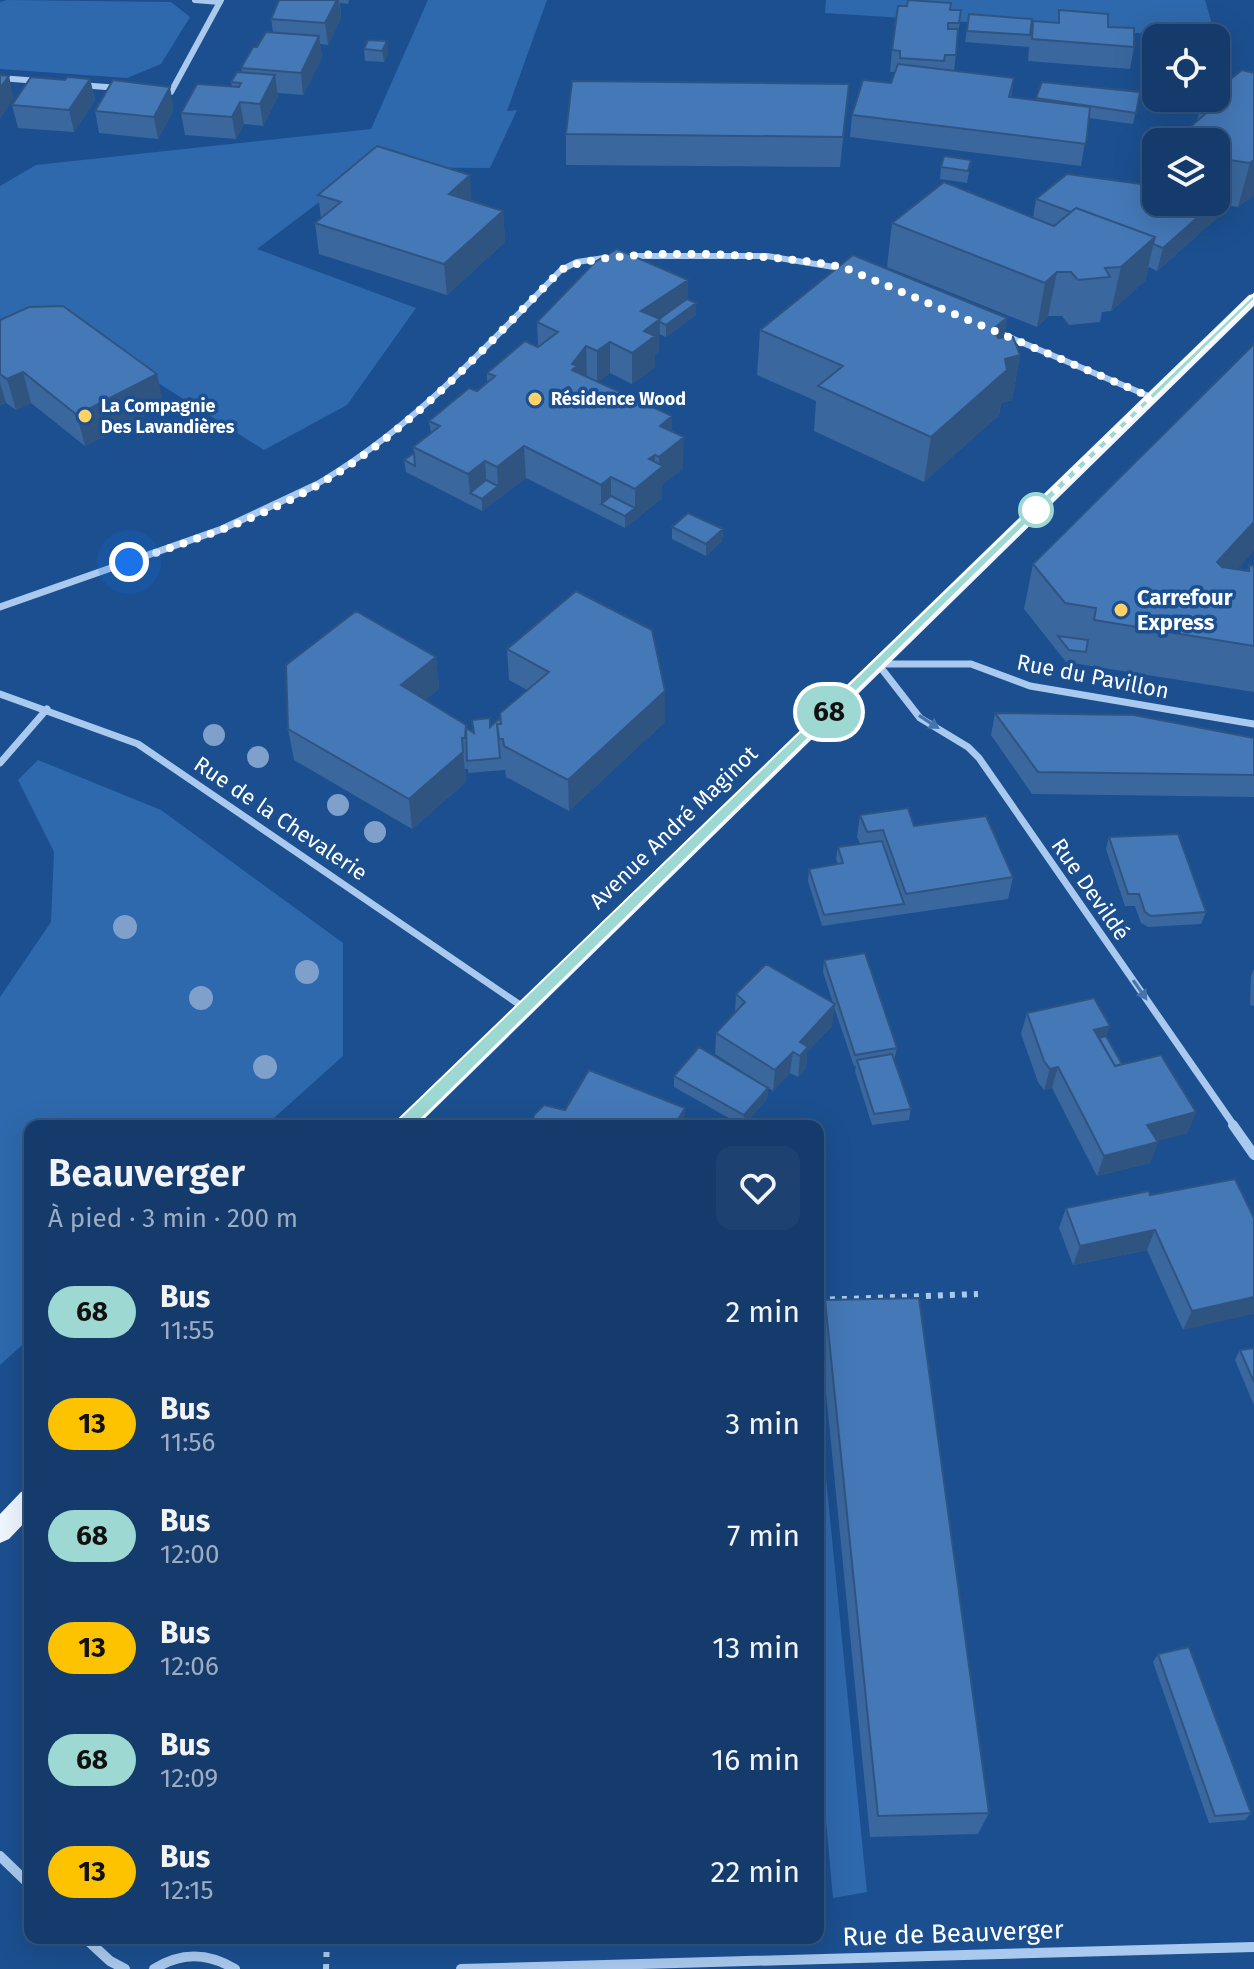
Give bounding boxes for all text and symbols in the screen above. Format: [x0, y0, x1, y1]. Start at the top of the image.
map controls [1142, 24, 1230, 216]
button: locate [1142, 24, 1230, 112]
button: layers [1142, 128, 1230, 216]
place label: Résidence Wood [551, 388, 686, 410]
marker: Résidence Wood [526, 390, 544, 408]
place label: La Compagnie Des Lavandières [101, 395, 235, 438]
marker: La Compagnie Des Lavandières [76, 407, 94, 425]
unlabelled marker [1019, 493, 1053, 527]
your location [109, 542, 149, 582]
place label: Carrefour Express [1137, 584, 1233, 636]
marker: Carrefour Express [1112, 601, 1130, 619]
street label: Rue du Pavillon [1014, 648, 1171, 704]
line badge: 68 [793, 686, 865, 738]
text: 68 [813, 695, 845, 728]
one-way arrow [918, 715, 940, 729]
street label: Avenue André Maginot [584, 740, 763, 915]
street label: Rue de la Chevalerie [189, 750, 372, 886]
street label: Rue Devildé [1046, 833, 1136, 946]
one-way arrow [1132, 980, 1147, 1001]
button: heart [716, 1146, 800, 1230]
text: Beauverger [48, 1150, 245, 1196]
text: À pied · 3 min · 200 m [48, 1203, 298, 1234]
text: Bus [160, 1279, 210, 1315]
text: 2 min [725, 1294, 800, 1330]
text: 68 [76, 1295, 108, 1328]
text: 11:55 [160, 1315, 214, 1346]
text: Bus [160, 1391, 210, 1427]
text: 3 min [725, 1406, 800, 1442]
text: 13 [78, 1407, 106, 1440]
text: 11:56 [160, 1427, 215, 1458]
text: Bus [160, 1503, 210, 1539]
text: 7 min [727, 1518, 800, 1554]
text: 68 [76, 1519, 108, 1552]
text: 12:00 [160, 1539, 219, 1570]
text: Bus [160, 1615, 210, 1651]
text: 13 min [712, 1630, 800, 1666]
text: 13 [78, 1631, 106, 1664]
text: 12:06 [160, 1651, 219, 1682]
text: Bus [160, 1727, 210, 1763]
text: 16 min [711, 1742, 800, 1778]
text: 68 [76, 1743, 108, 1776]
text: 12:09 [160, 1763, 218, 1794]
text: Bus [160, 1839, 210, 1875]
text: 22 min [711, 1854, 800, 1890]
text: 13 [78, 1855, 106, 1888]
text: 12:15 [160, 1875, 214, 1906]
street label: Rue de Beauverger [842, 1914, 1064, 1953]

